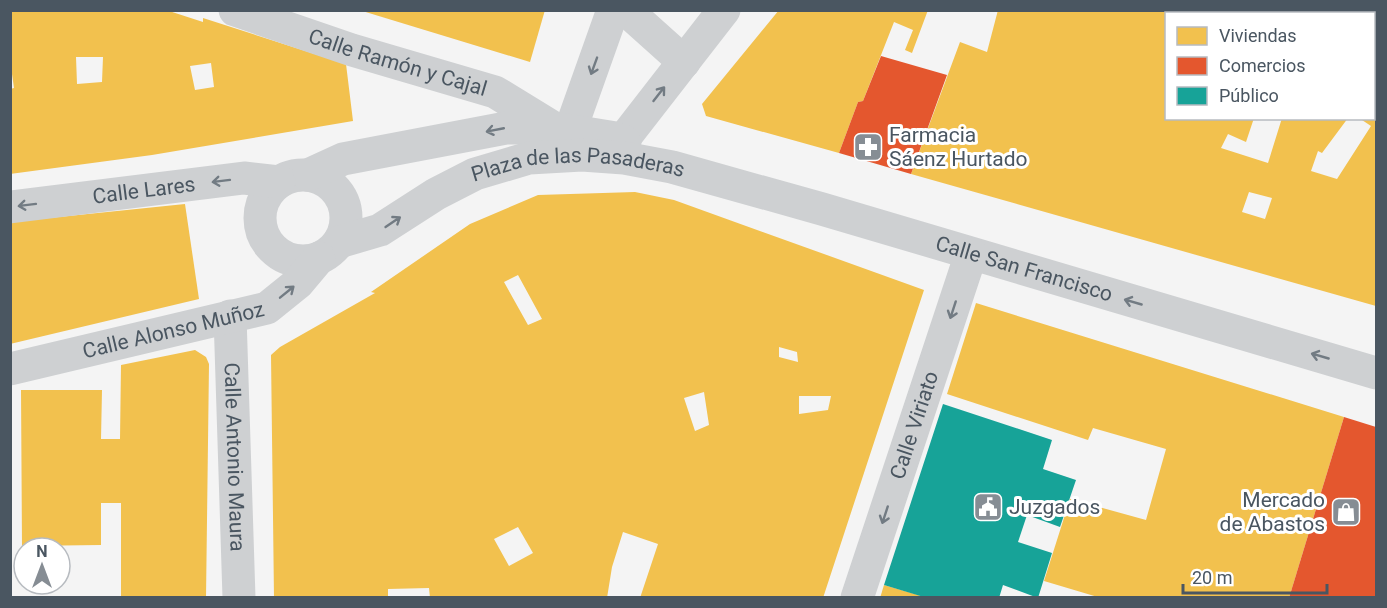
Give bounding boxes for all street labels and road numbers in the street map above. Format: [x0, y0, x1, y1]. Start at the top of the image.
street label: Calle Ramón y Cajal [305, 24, 490, 101]
street label: Plaza de las Pasaderas [468, 143, 688, 186]
street label: Calle Lares [91, 172, 197, 209]
street label: Calle San Francisco [933, 231, 1115, 306]
street label: Calle Alonso Muñoz [80, 297, 267, 363]
street label: Calle Antonio Maura [219, 362, 250, 552]
street label: Calle Viriato [885, 368, 943, 482]

